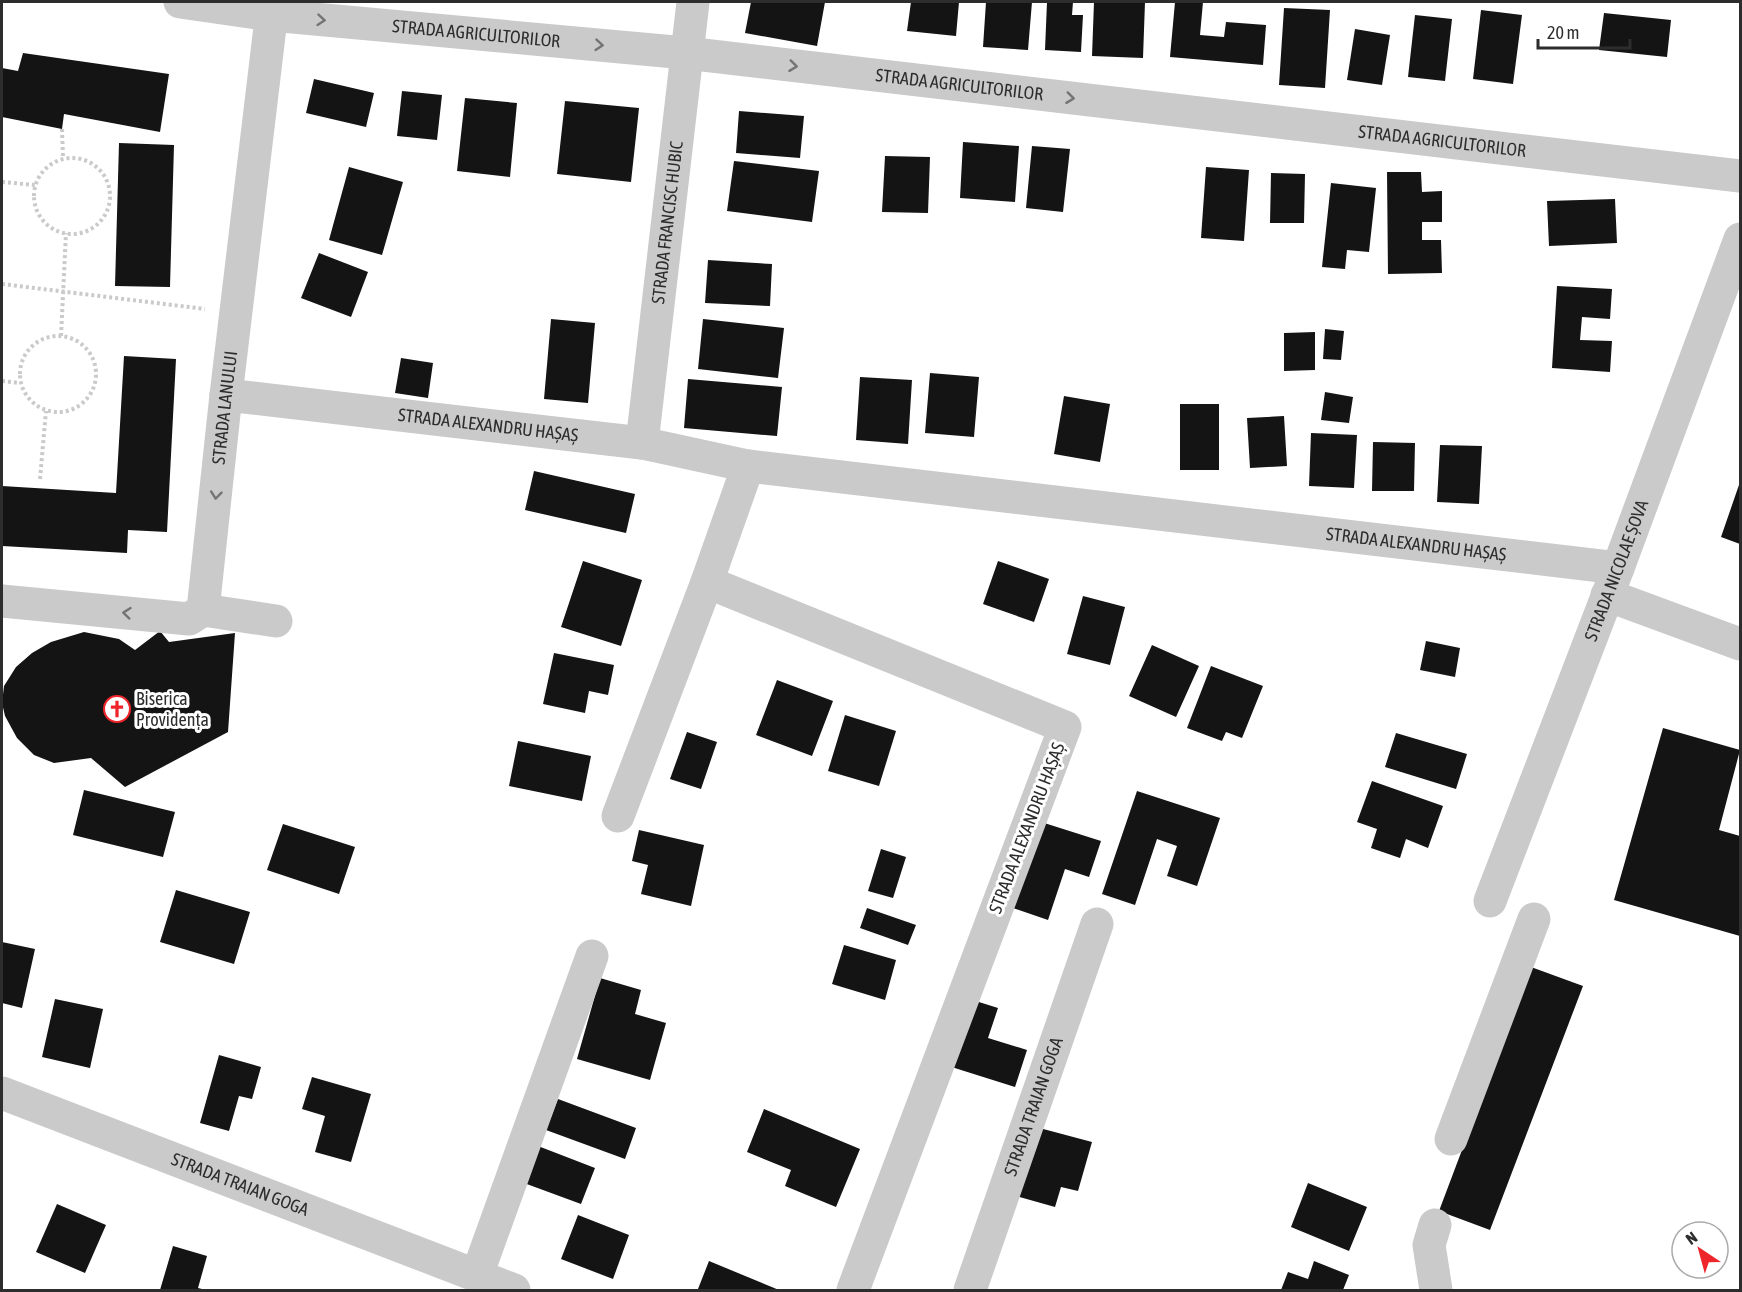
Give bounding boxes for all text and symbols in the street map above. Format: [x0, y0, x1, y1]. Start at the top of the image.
scale bar [1538, 12, 1630, 50]
one-way arrow [317, 13, 326, 26]
street label: STRADA AGRICULTORILOR [391, 15, 561, 51]
text: 20 m [1547, 22, 1579, 43]
one-way arrow [595, 38, 604, 51]
one-way arrow [789, 59, 798, 72]
street label: STRADA AGRICULTORILOR [875, 64, 1044, 105]
one-way arrow [1066, 91, 1075, 104]
street label: STRADA AGRICULTORILOR [1357, 121, 1527, 161]
street label: STRADA FRANCISC HUBIC [647, 140, 687, 305]
street label: STRADA LANULUI [208, 350, 241, 465]
street label: STRADA ALEXANDRU HAȘAȘ [397, 404, 580, 446]
one-way arrow [210, 491, 223, 500]
street label: STRADA NICOLAE ȘOVA [1580, 497, 1652, 644]
street label: STRADA ALEXANDRU HAȘAȘ [1325, 523, 1508, 565]
one-way arrow [123, 607, 132, 620]
place label: Biserica Providența [136, 688, 209, 730]
church icon: Biserica Providența [102, 694, 132, 724]
street label: STRADA ALEXANDRU HAȘAȘ [984, 739, 1069, 916]
street label: STRADA TRAIAN GOGA [999, 1034, 1067, 1179]
street label: STRADA TRAIAN GOGA [169, 1148, 312, 1220]
north arrow [1670, 1220, 1730, 1280]
text: N [1682, 1228, 1700, 1248]

